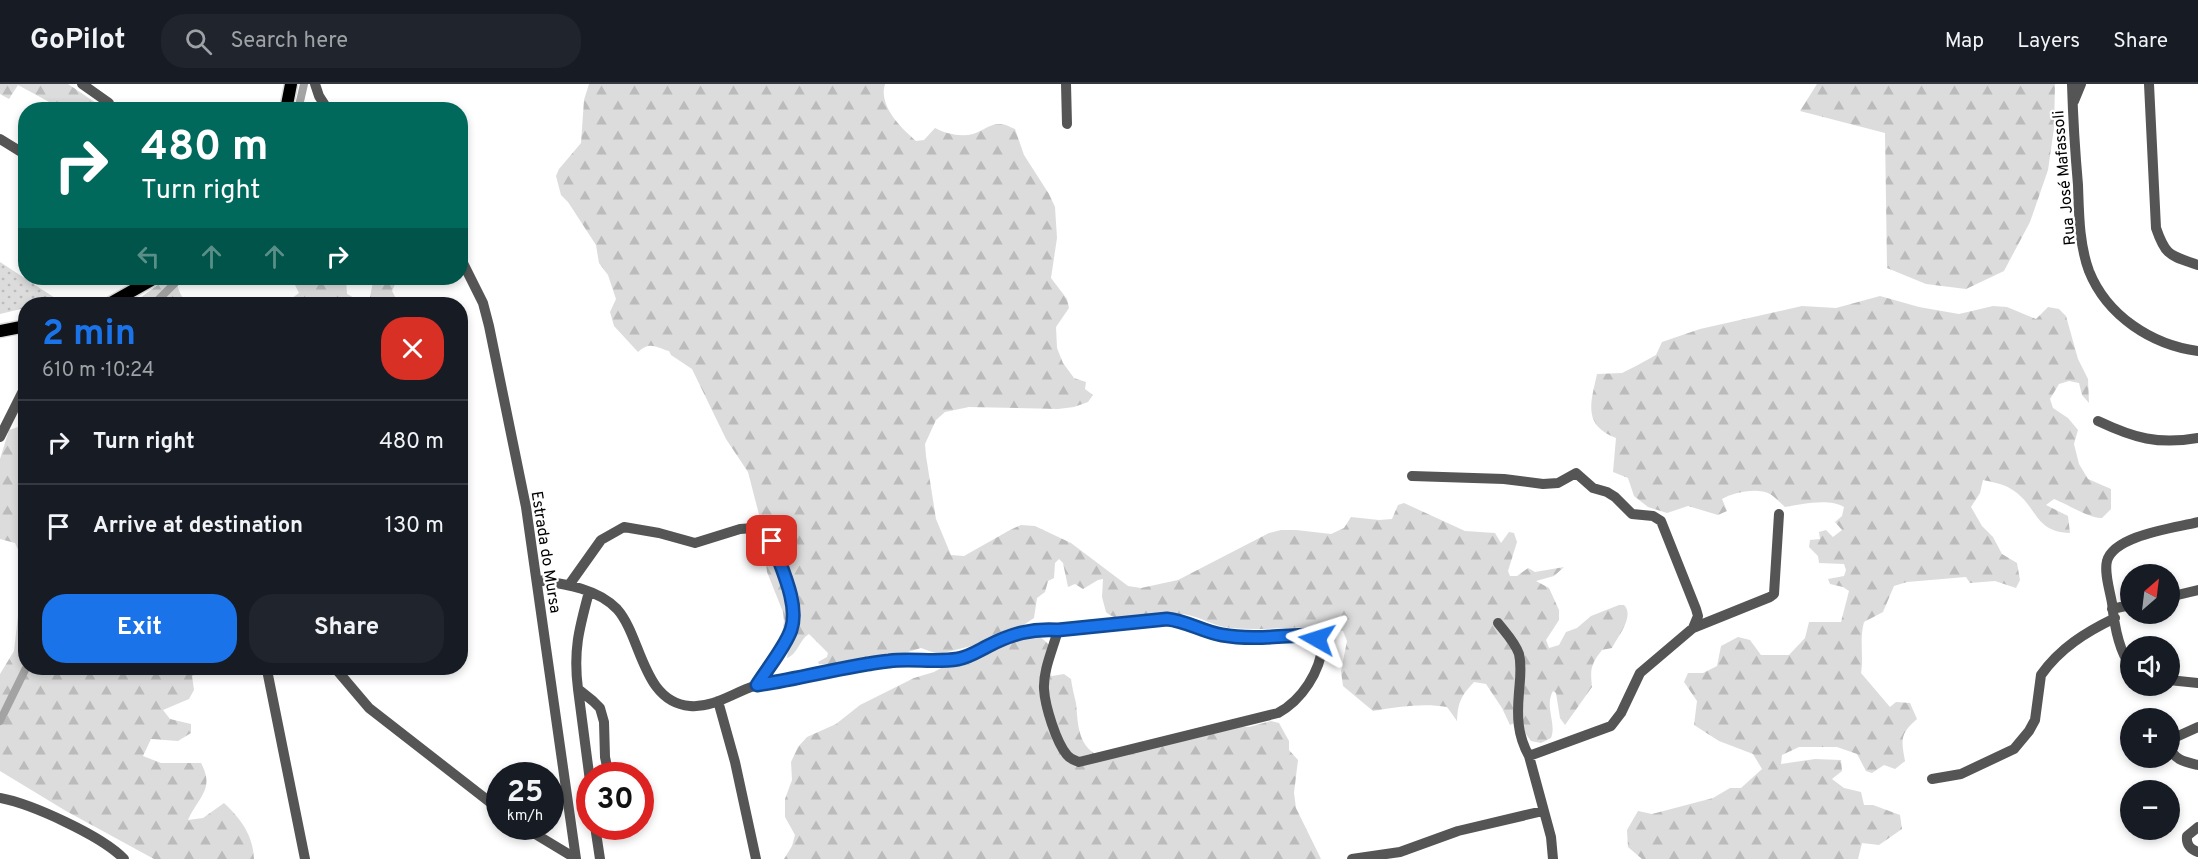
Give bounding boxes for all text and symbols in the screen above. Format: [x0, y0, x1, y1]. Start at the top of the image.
search box [161, 14, 581, 68]
text: GoPilot [30, 23, 125, 59]
icon: search [182, 25, 215, 58]
text: Search here [230, 28, 348, 55]
text: Map [1945, 28, 1984, 55]
text: Layers [2017, 28, 2080, 55]
text: Share [2113, 28, 2168, 55]
street label: Rua José Mafassoli [2049, 109, 2081, 246]
text: 480 m [141, 122, 269, 175]
icon: right [42, 126, 120, 204]
text: Turn right [141, 174, 260, 208]
icon: left [132, 240, 165, 273]
icon: ahead [195, 240, 228, 273]
icon: ahead [258, 240, 291, 273]
icon: right [321, 240, 354, 273]
text: 2 min [42, 312, 136, 358]
button: close [381, 317, 444, 380]
text: 610 m · 10:24 [42, 358, 155, 384]
icon: right [42, 426, 75, 459]
text: Turn right [93, 429, 195, 456]
text: 480 m [379, 429, 444, 456]
street label: Estrada do Mursa [526, 490, 565, 615]
icon: arrive [42, 510, 75, 543]
text: Arrive at destination [93, 513, 303, 540]
text: 130 m [385, 513, 444, 540]
pin [746, 515, 797, 566]
icon: arrive [755, 524, 788, 557]
north arrow [2120, 564, 2180, 624]
map controls [2120, 564, 2180, 840]
button: Exit [42, 594, 237, 663]
button: Share [249, 594, 444, 663]
position arrow [1285, 607, 1349, 671]
button: sound [2120, 636, 2180, 696]
button: + [2120, 708, 2180, 768]
speed limit sign: 30 [576, 762, 654, 840]
text: 25 [507, 775, 543, 812]
button: − [2120, 780, 2180, 840]
text: km/h [507, 807, 543, 826]

